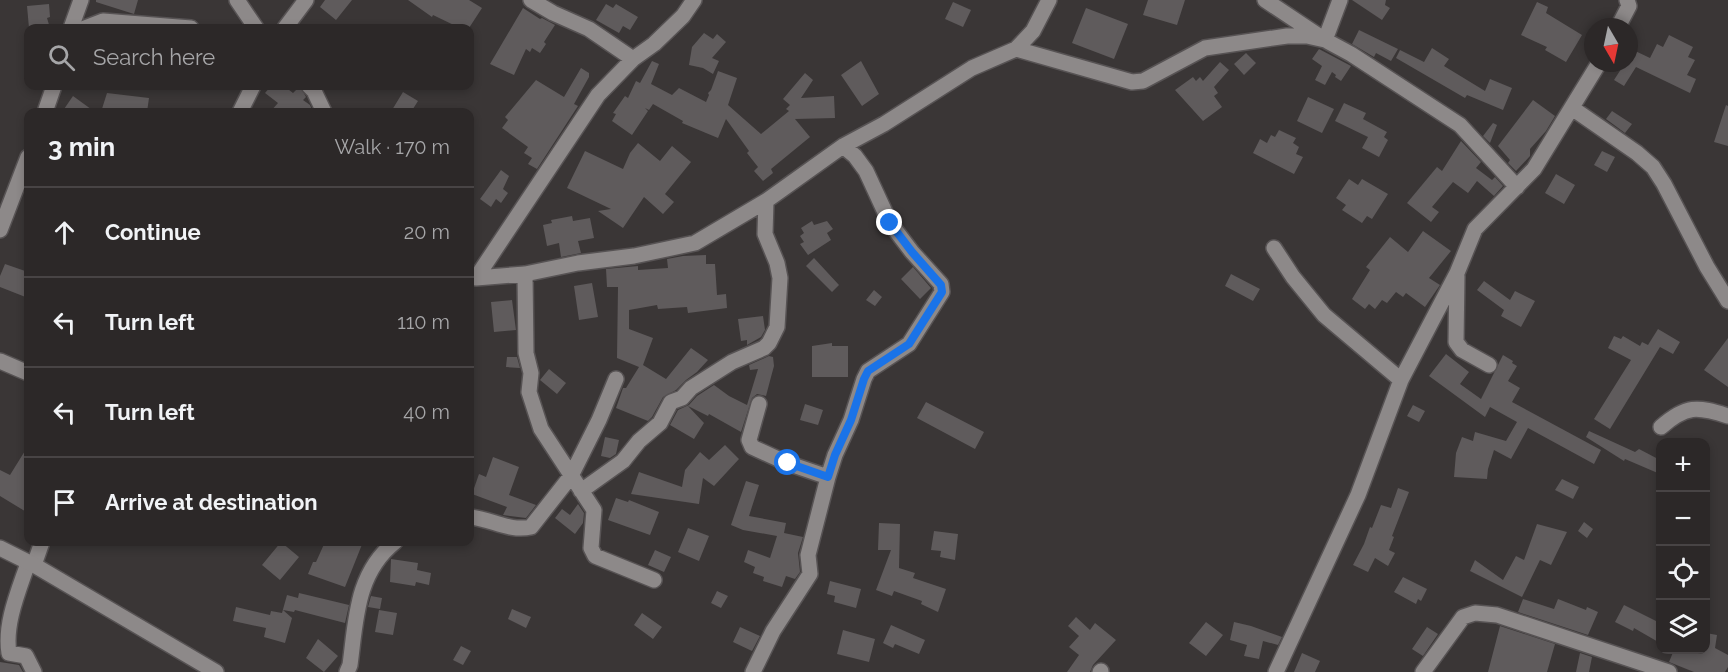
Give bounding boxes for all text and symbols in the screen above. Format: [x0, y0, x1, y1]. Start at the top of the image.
north arrow [1584, 18, 1638, 72]
search box [24, 24, 474, 90]
icon: search [45, 41, 78, 74]
text: Search here [93, 44, 215, 70]
text: 3 min [48, 132, 115, 162]
text: Walk · 170 m [334, 135, 450, 159]
route end [876, 209, 902, 235]
icon: ahead [48, 216, 81, 249]
text: Continue [105, 219, 201, 245]
text: 20 m [404, 220, 450, 244]
icon: left [48, 306, 81, 339]
text: Turn left [105, 309, 195, 335]
text: 110 m [397, 310, 450, 334]
icon: left [48, 396, 81, 429]
text: Turn left [105, 399, 195, 425]
text: 40 m [403, 400, 450, 424]
map controls [1656, 438, 1710, 654]
button: + [1656, 438, 1710, 492]
route start [774, 449, 800, 475]
icon: arrive [48, 486, 81, 519]
text: Arrive at destination [105, 489, 318, 515]
button: − [1656, 492, 1710, 546]
button: locate [1656, 546, 1710, 600]
button: layers [1656, 600, 1710, 654]

